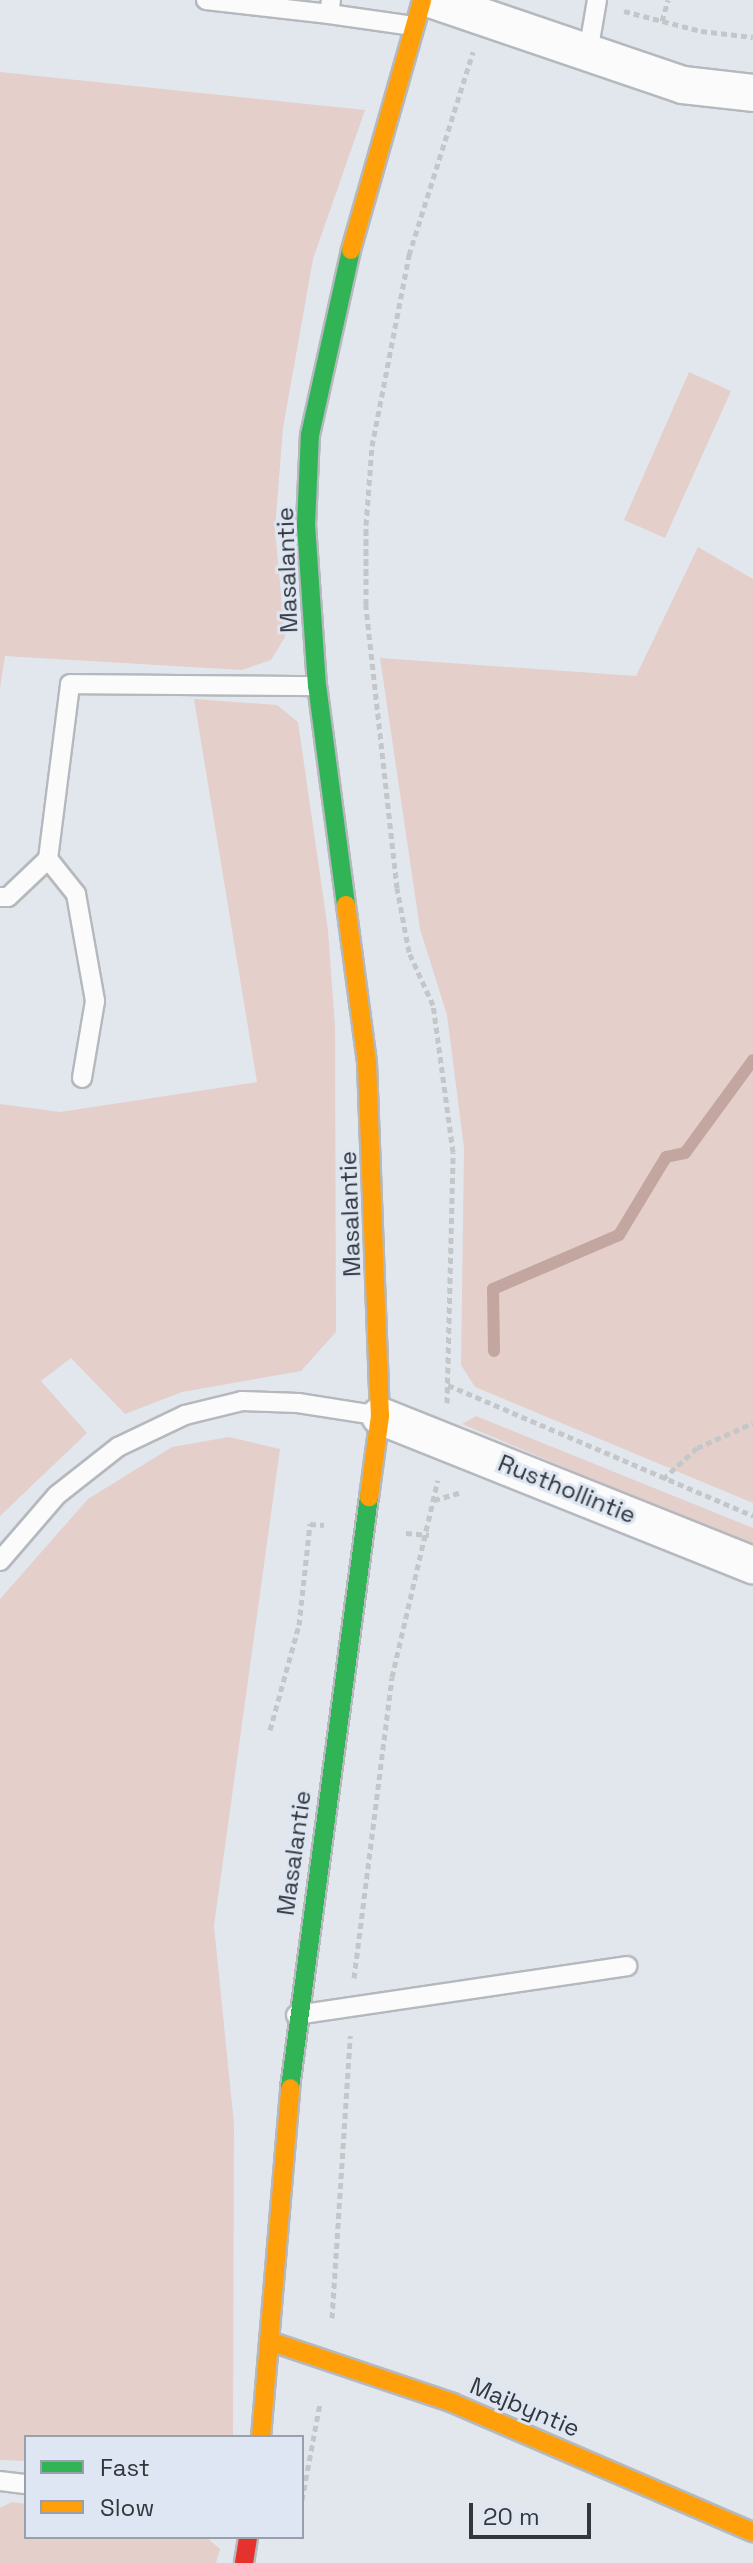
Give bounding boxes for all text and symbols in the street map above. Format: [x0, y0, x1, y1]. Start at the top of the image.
street label: Masalantie [270, 507, 304, 633]
street label: Masalantie [333, 1151, 367, 1277]
street label: Rusthollintie [494, 1448, 640, 1530]
street label: Masalantie [271, 1789, 317, 1917]
street label: Majbyntie [466, 2371, 584, 2443]
legend [24, 2435, 304, 2539]
text: Fast [100, 2452, 150, 2483]
scale bar [473, 2487, 595, 2537]
text: Slow [100, 2492, 154, 2523]
text: 20 m [483, 2501, 540, 2532]

